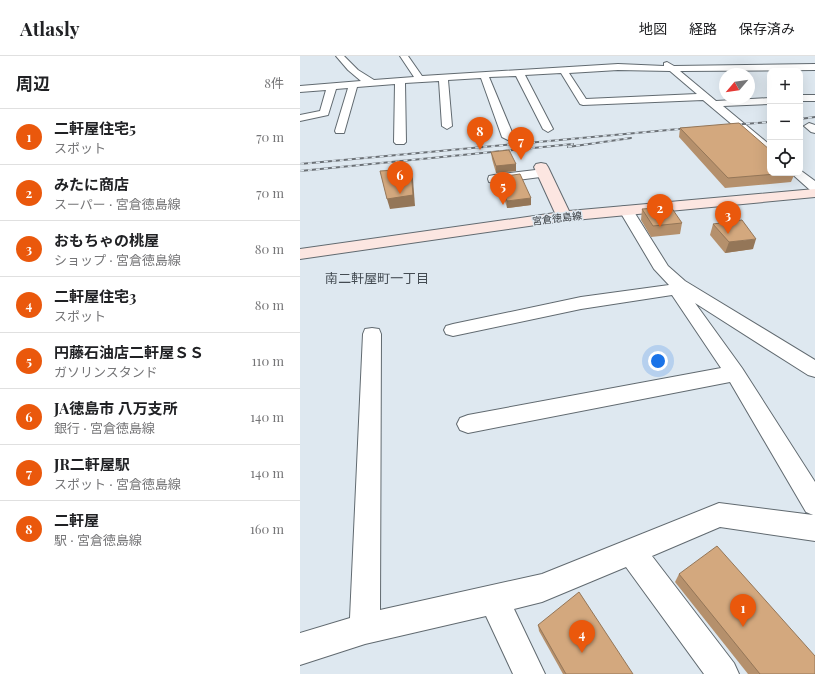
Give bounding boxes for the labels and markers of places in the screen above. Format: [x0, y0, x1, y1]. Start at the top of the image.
pin: 8 [467, 117, 493, 150]
pin: 7 [508, 127, 534, 160]
pin: 6 [387, 161, 413, 194]
pin: 5 [490, 172, 516, 205]
pin: 2 [647, 194, 673, 227]
pin: 3 [715, 201, 741, 234]
pin: 1 [730, 594, 756, 627]
pin: 4 [569, 620, 595, 653]

